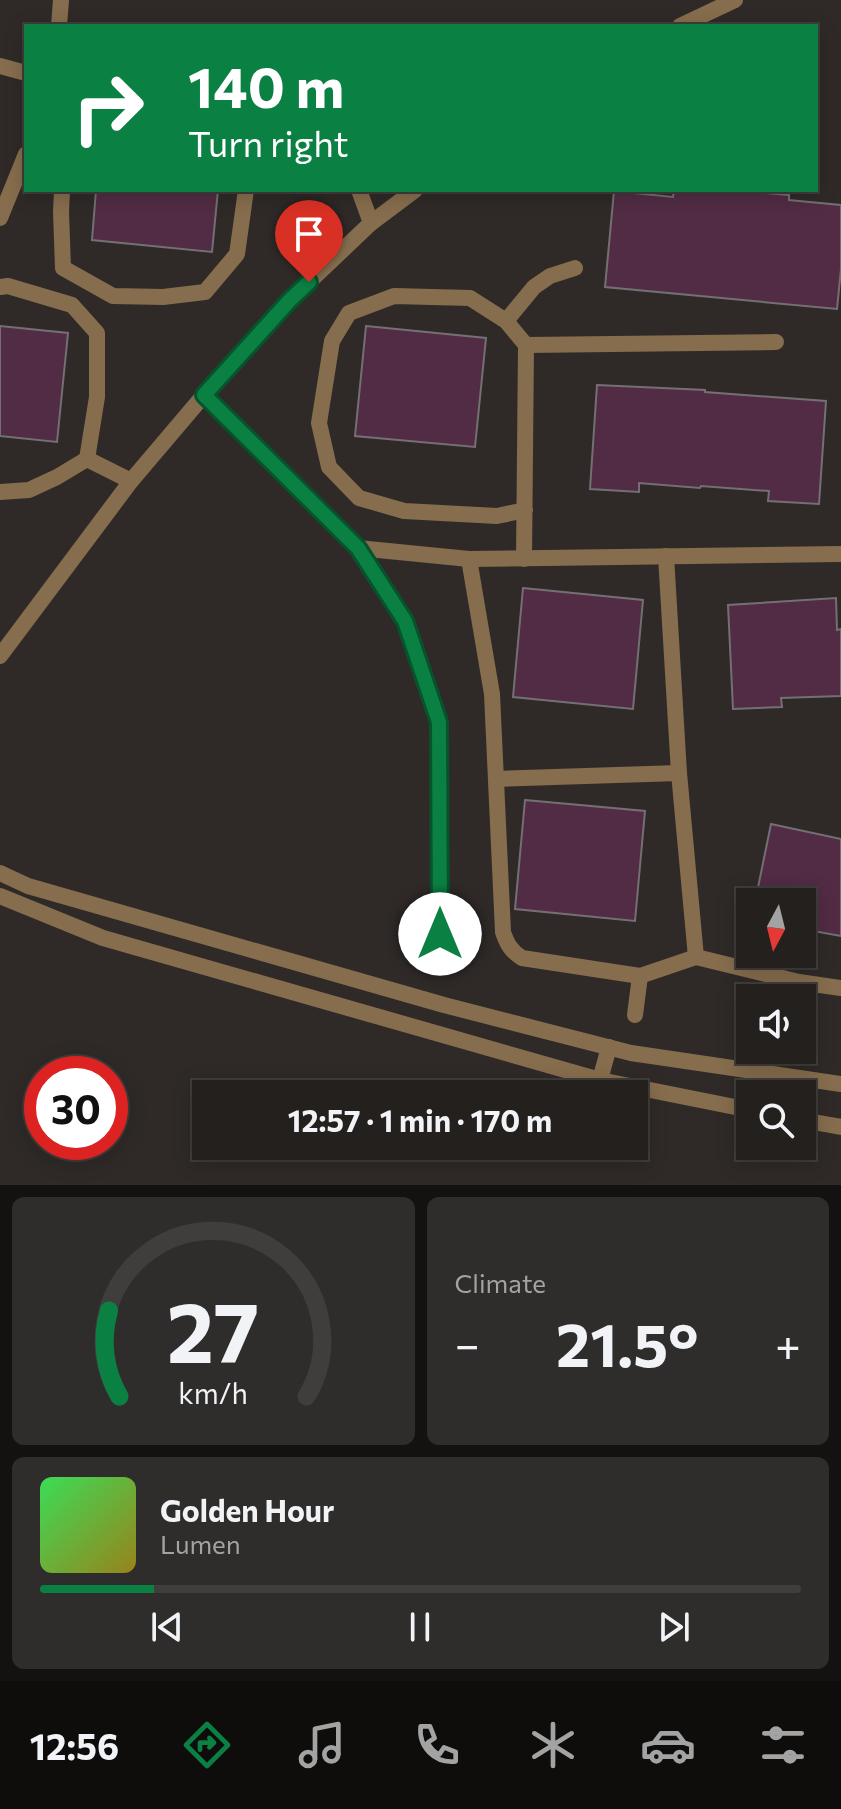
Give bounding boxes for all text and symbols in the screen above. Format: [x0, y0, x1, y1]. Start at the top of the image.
text: 140 m [188, 51, 344, 120]
icon: right [56, 56, 160, 160]
text: Turn right [188, 120, 349, 164]
pin [275, 200, 343, 282]
icon: arrive [287, 212, 331, 256]
north arrow [736, 888, 816, 968]
map controls [736, 888, 816, 1160]
position arrow [398, 892, 482, 976]
button: sound [736, 984, 816, 1064]
speed limit sign: 30 [24, 1056, 128, 1160]
button: search [736, 1080, 816, 1160]
text: 12:57 · 1 min · 170 m [288, 1101, 552, 1138]
text: Climate [455, 1267, 546, 1298]
text: 27 [167, 1278, 260, 1380]
text: 21.5° [556, 1306, 699, 1379]
text: − [455, 1316, 480, 1370]
text: + [775, 1316, 801, 1370]
text: km/h [178, 1375, 248, 1410]
text: Golden Hour [160, 1491, 334, 1528]
text: Lumen [160, 1528, 241, 1559]
icon: previous [145, 1605, 189, 1649]
icon: pause [398, 1605, 442, 1649]
icon: next [652, 1605, 696, 1649]
icon: directions [179, 1717, 235, 1773]
icon: music [294, 1717, 350, 1773]
icon: phone [409, 1717, 465, 1773]
icon: climate [525, 1717, 581, 1773]
icon: car [640, 1717, 696, 1773]
icon: filters [755, 1717, 811, 1773]
text: 12:56 [30, 1723, 119, 1767]

